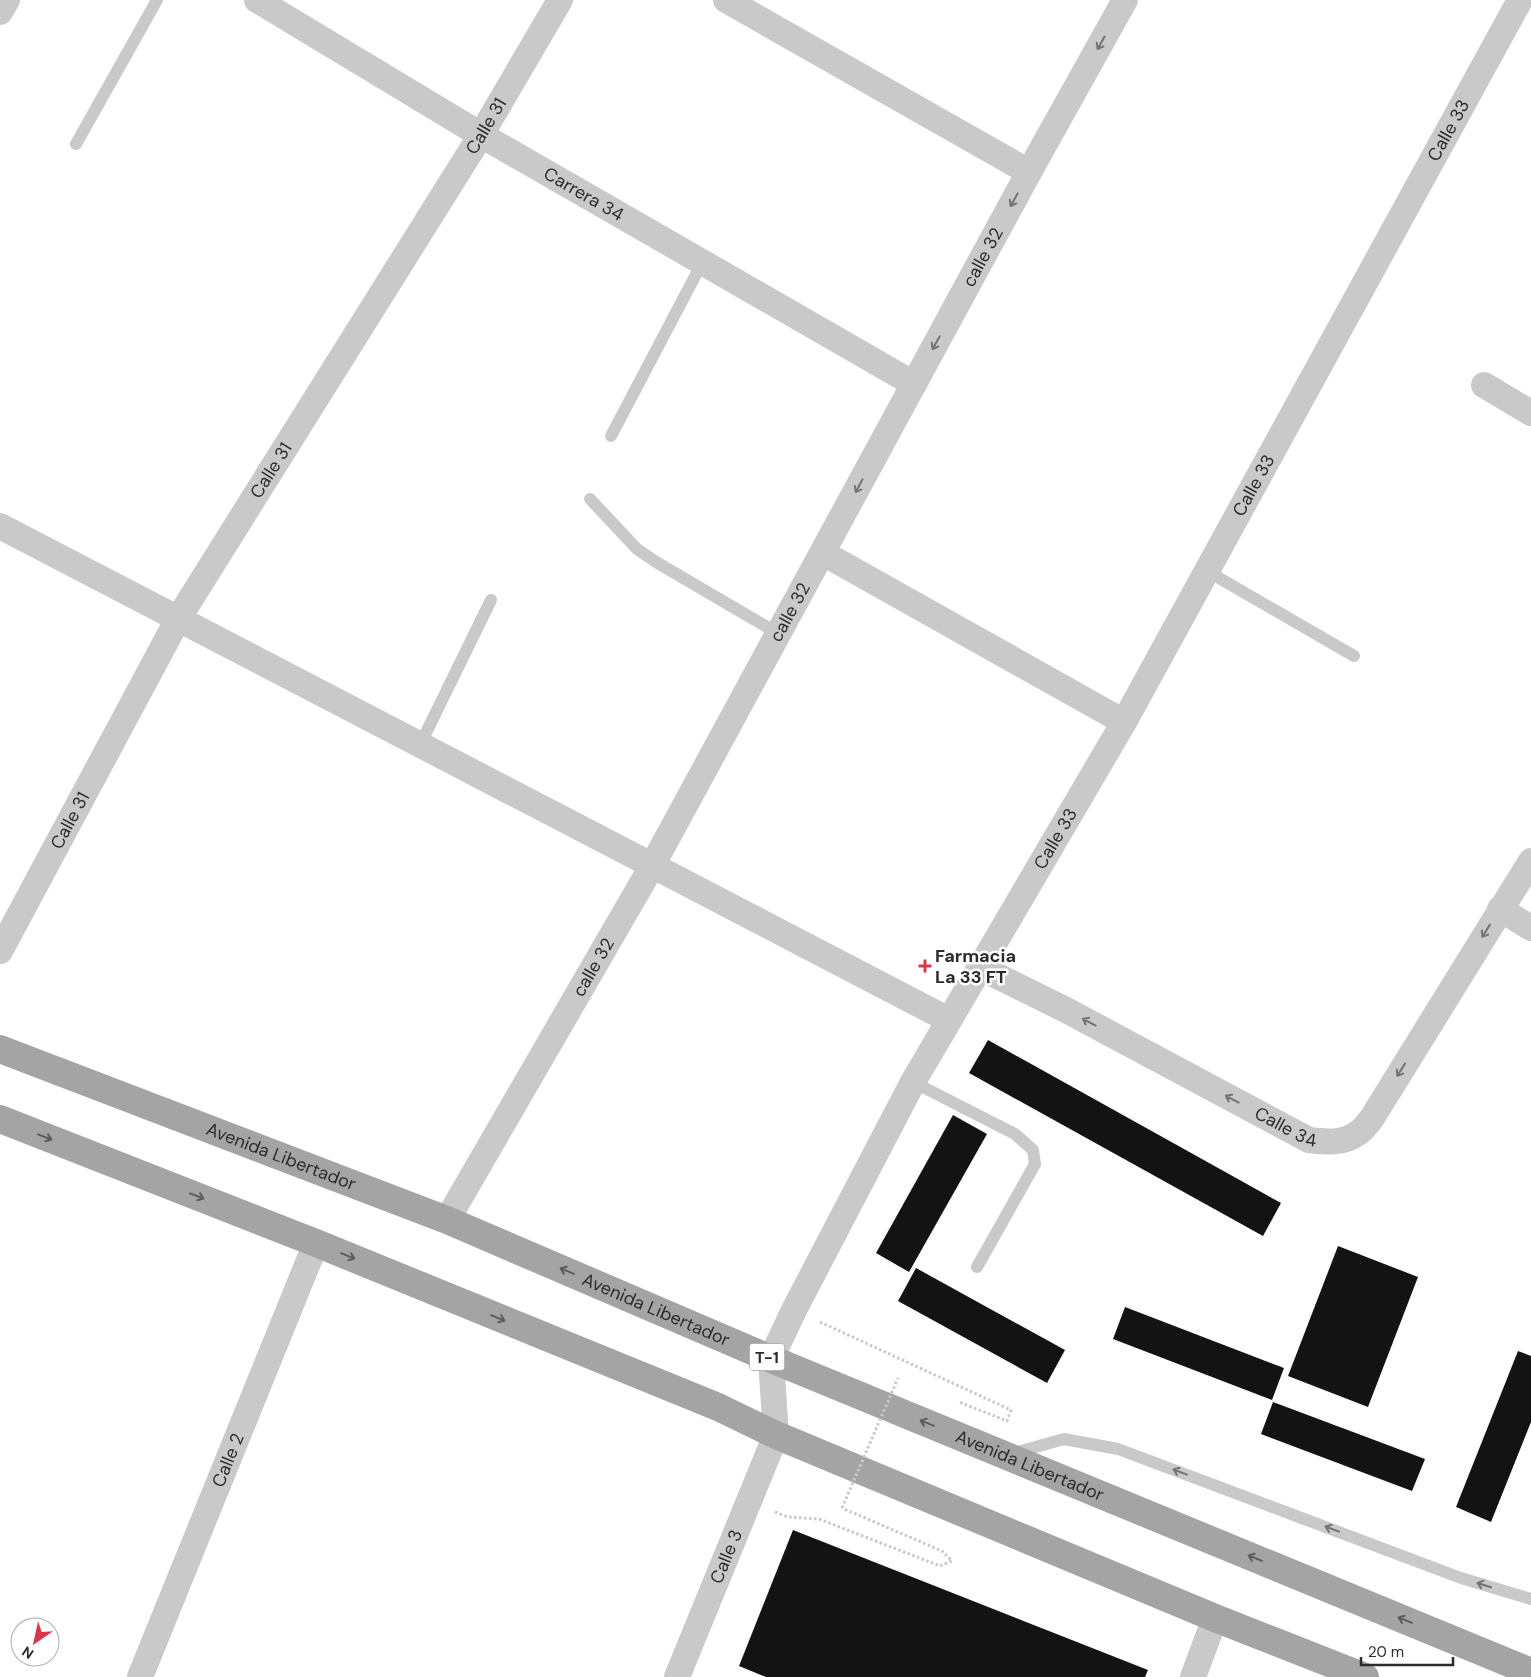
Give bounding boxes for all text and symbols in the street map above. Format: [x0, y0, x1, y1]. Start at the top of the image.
one-way arrow [1096, 35, 1106, 50]
street label: Calle 31 [460, 93, 512, 159]
street label: Calle 33 [1422, 95, 1475, 166]
street label: Carrera 34 [539, 162, 628, 227]
one-way arrow [1009, 192, 1018, 207]
street label: calle 32 [957, 223, 1009, 291]
one-way arrow [931, 335, 940, 350]
street label: Calle 31 [244, 438, 298, 503]
street label: Calle 33 [1227, 450, 1280, 521]
one-way arrow [854, 478, 863, 493]
street label: calle 32 [764, 578, 816, 646]
street label: Calle 31 [45, 788, 95, 853]
street label: Calle 33 [1028, 804, 1083, 874]
one-way arrow [1481, 924, 1491, 938]
street label: calle 32 [567, 934, 620, 1001]
place label: Farmacia La 33 FT [935, 944, 1016, 989]
marker: Farmacia La 33 FT [919, 960, 931, 972]
one-way arrow [1081, 1017, 1096, 1027]
one-way arrow [1396, 1063, 1407, 1077]
one-way arrow [1225, 1093, 1240, 1103]
street label: Calle 34 [1250, 1101, 1318, 1153]
street label: Avenida Libertador [203, 1117, 360, 1196]
one-way arrow [38, 1133, 53, 1142]
one-way arrow [188, 1192, 204, 1201]
one-way arrow [339, 1252, 355, 1261]
one-way arrow [560, 1266, 575, 1276]
street label: Avenida Libertador [578, 1267, 734, 1352]
one-way arrow [490, 1313, 505, 1323]
road number: T-1 [750, 1344, 784, 1370]
one-way arrow [920, 1418, 935, 1427]
street label: Avenida Libertador [952, 1424, 1108, 1507]
street label: Calle 2 [206, 1430, 250, 1491]
one-way arrow [1173, 1467, 1188, 1476]
one-way arrow [1325, 1524, 1340, 1533]
street label: Calle 3 [704, 1526, 748, 1587]
one-way arrow [1248, 1553, 1263, 1563]
one-way arrow [1477, 1579, 1493, 1589]
one-way arrow [1398, 1615, 1413, 1625]
north arrow [10, 1617, 60, 1667]
scale bar [1361, 1634, 1454, 1666]
text: N [18, 1642, 37, 1663]
text: 20 m [1368, 1642, 1404, 1662]

